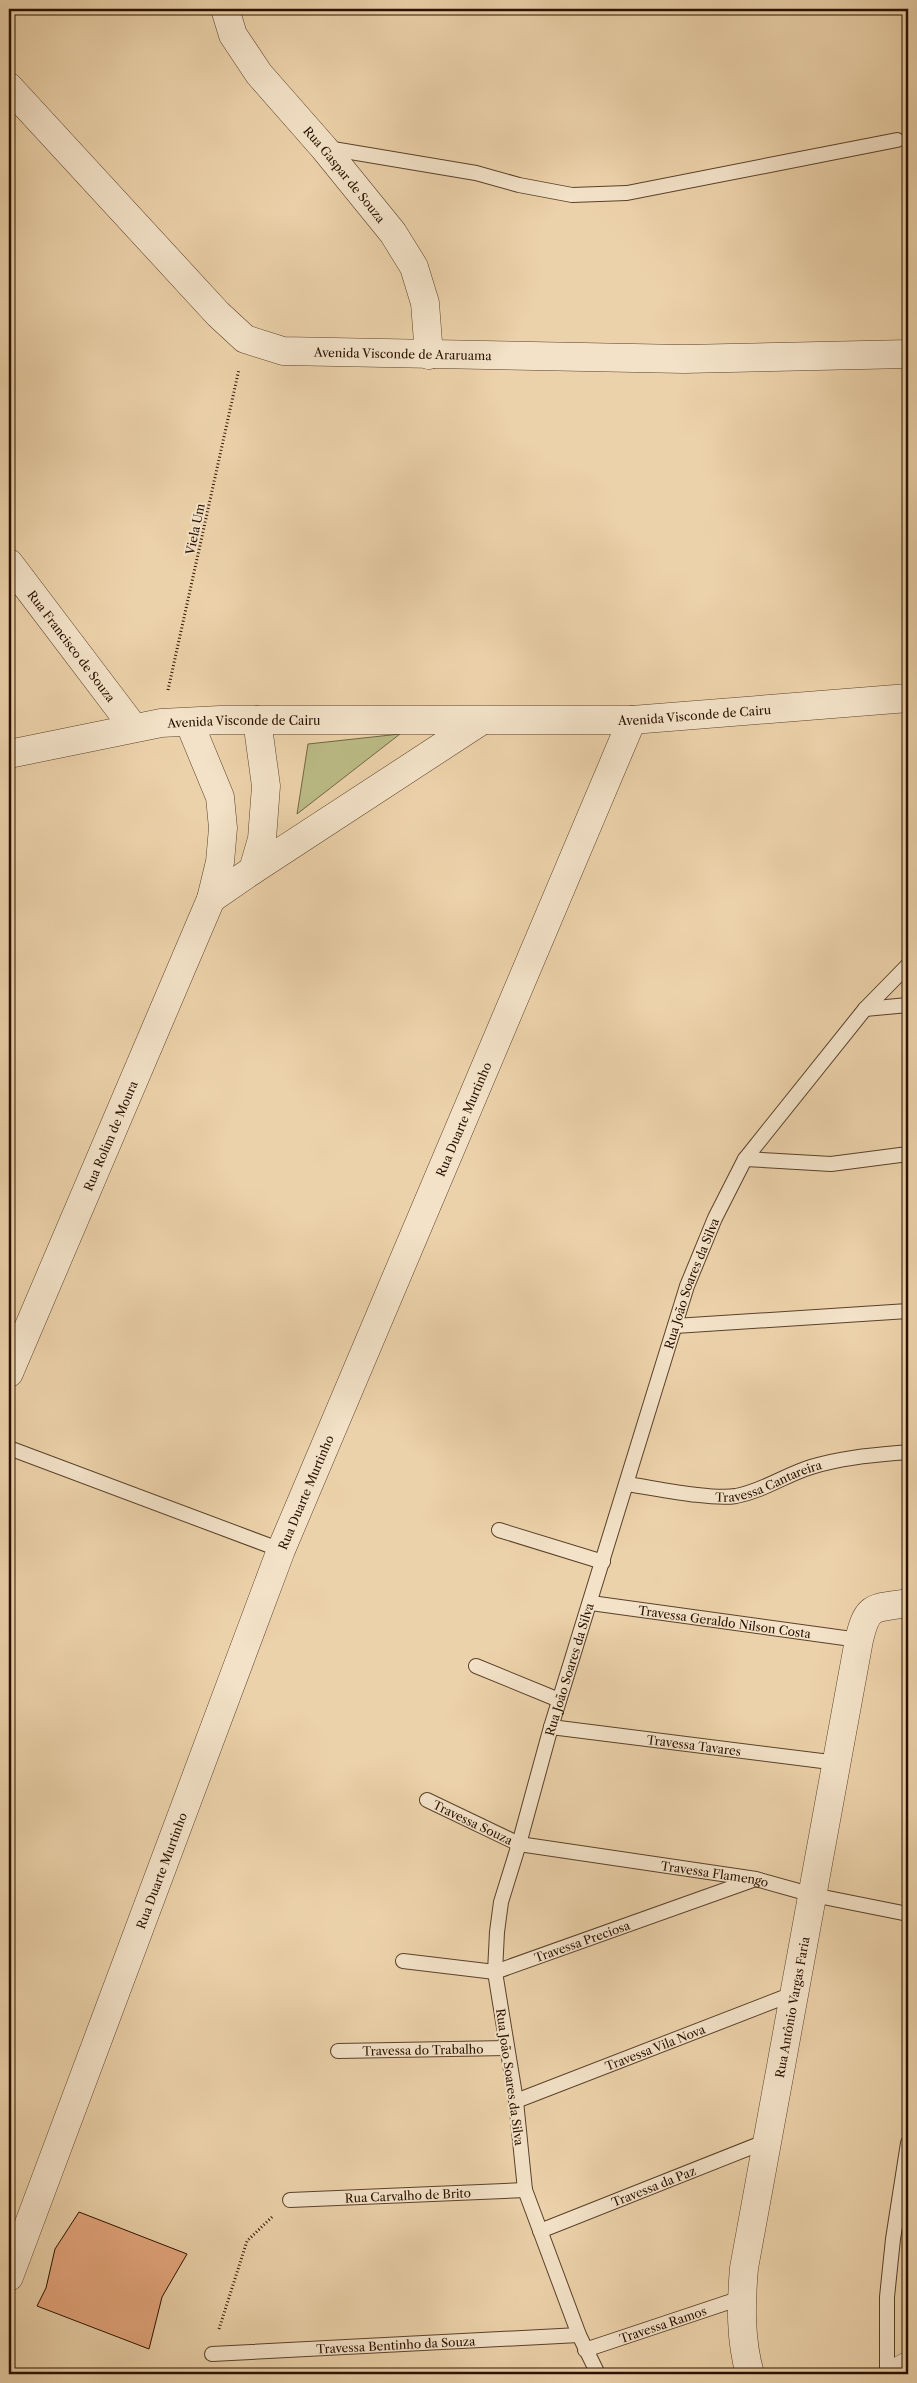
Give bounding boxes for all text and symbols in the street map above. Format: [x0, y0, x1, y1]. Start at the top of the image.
street label: Rua Gaspar de Souza [301, 123, 389, 226]
street label: Avenida Visconde de Araruama [313, 344, 492, 363]
street label: Viela Um [182, 502, 208, 557]
street label: Rua Francisco de Souza [25, 587, 119, 705]
street label: Avenida Visconde de Cairu [617, 701, 772, 728]
street label: Avenida Visconde de Cairu [166, 712, 321, 730]
street label: Rua Duarte Murtinho [432, 1060, 494, 1179]
street label: Rua Rolim de Moura [80, 1078, 141, 1193]
street label: Rua João Soares da Silva [661, 1215, 722, 1351]
street label: Rua Duarte Murtinho [275, 1433, 336, 1552]
street label: Travessa Cantareira [715, 1457, 824, 1504]
street label: Rua João Soares da Silva [541, 1600, 597, 1737]
street label: Travessa Geraldo Nilson Costa [638, 1602, 813, 1641]
street label: Travessa Tavares [646, 1732, 742, 1758]
street label: Travessa Souza [431, 1797, 516, 1848]
street label: Rua Duarte Murtinho [133, 1810, 190, 1931]
street label: Travessa Flamengo [660, 1858, 770, 1890]
street label: Travessa Preciosa [532, 1917, 632, 1965]
street label: Rua Antônio Vargas Faria [772, 1935, 812, 2079]
street label: Rua João Soares da Silva [493, 2007, 527, 2147]
street label: Travessa Vila Nova [603, 2021, 708, 2073]
street label: Travessa do Trabalho [362, 2041, 484, 2058]
street label: Travessa da Paz [609, 2163, 698, 2209]
street label: Rua Carvalho de Brito [344, 2185, 471, 2205]
street label: Travessa Ramos [617, 2303, 708, 2346]
street label: Travessa Bentinho da Souza [316, 2333, 476, 2356]

